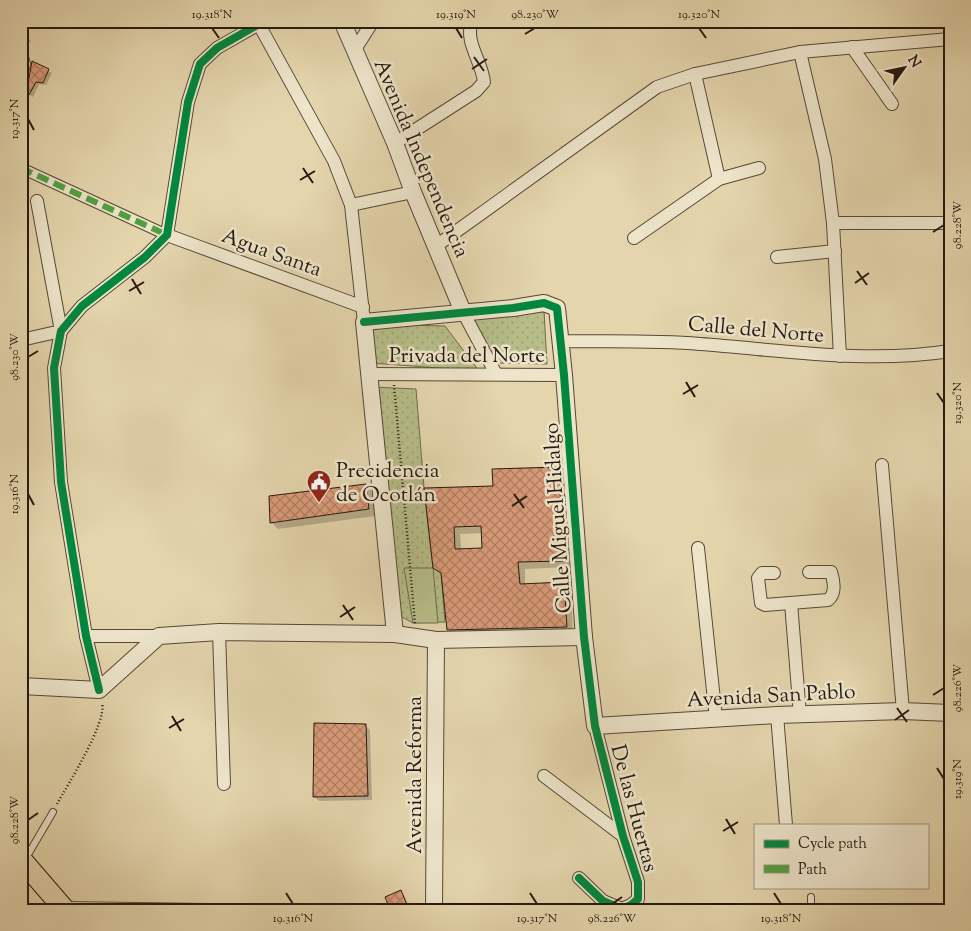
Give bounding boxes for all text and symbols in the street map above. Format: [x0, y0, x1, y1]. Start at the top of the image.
text: 19.318°N [192, 6, 233, 24]
text: 19.319°N [436, 6, 476, 24]
text: 98.230°W [511, 6, 559, 24]
text: 19.320°N [678, 6, 720, 24]
north arrow [878, 42, 928, 92]
text: N [902, 52, 925, 72]
street label: Avenida Independencia [365, 55, 476, 263]
text: 19.317°N [6, 98, 24, 139]
text: 98.228°W [949, 200, 967, 249]
street label: Agua Santa [217, 222, 326, 286]
street label: Calle del Norte [687, 310, 825, 352]
text: 98.230°W [6, 333, 24, 381]
street label: Privada del Norte [389, 342, 545, 372]
text: 19.320°N [949, 382, 967, 424]
street label: Calle Miguel Hidalgo [537, 422, 581, 614]
place label: Precidencia de Ocotlán [336, 457, 440, 511]
public building icon: Precidencia de Ocotlán [306, 469, 332, 503]
text: 19.316°N [6, 473, 24, 514]
text: 98.226°W [949, 663, 967, 712]
street label: Avenida San Pablo [686, 678, 856, 716]
street label: Avenida Reforma [401, 696, 431, 854]
street label: De las Huertas [602, 742, 664, 875]
text: 19.319°N [949, 759, 967, 799]
text: 98.228°W [6, 795, 24, 844]
legend [754, 824, 928, 888]
text: Cycle path [798, 834, 867, 855]
text: Path [798, 860, 827, 881]
text: 19.316°N [273, 910, 314, 928]
text: 19.317°N [517, 910, 558, 928]
text: 98.226°W [588, 910, 637, 928]
text: 19.318°N [761, 910, 802, 928]

